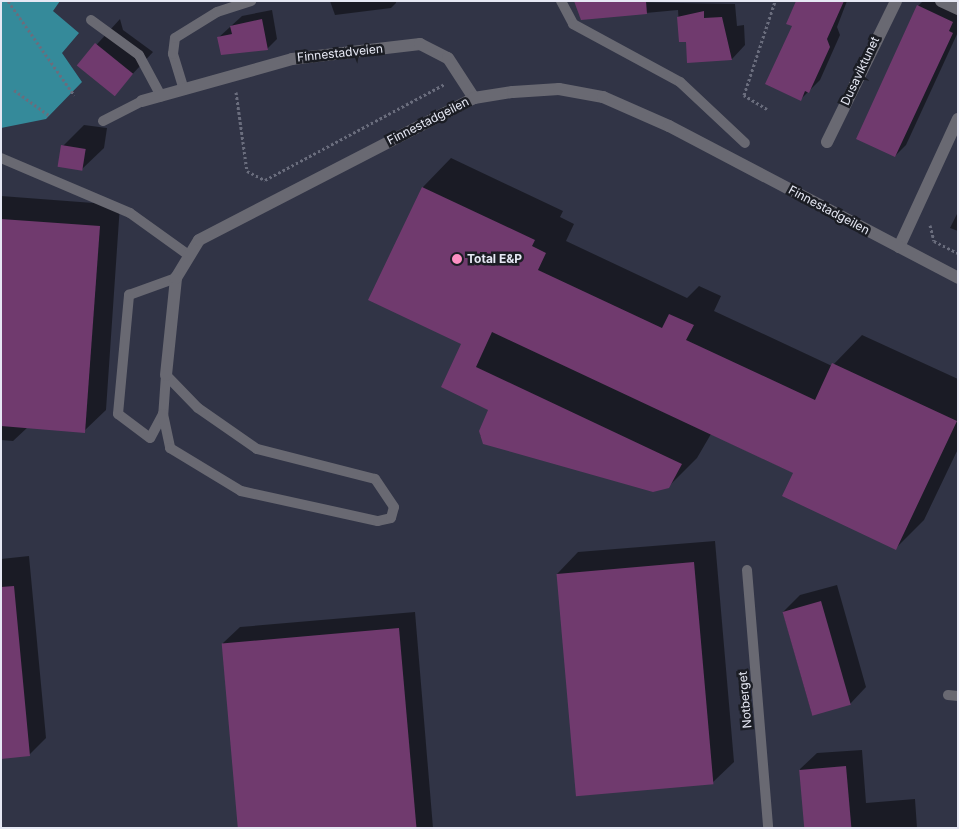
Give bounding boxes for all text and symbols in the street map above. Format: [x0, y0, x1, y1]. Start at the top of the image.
street label: Dusaviktunet [838, 34, 882, 108]
street label: Finnestadveien [296, 41, 384, 65]
street label: Finnestadgeilen [385, 94, 471, 148]
street label: Finnestadgeilen [786, 183, 872, 237]
place label: Total E&P [467, 252, 522, 266]
marker: Total E&P [451, 253, 463, 265]
street label: Notberget [735, 671, 755, 729]

